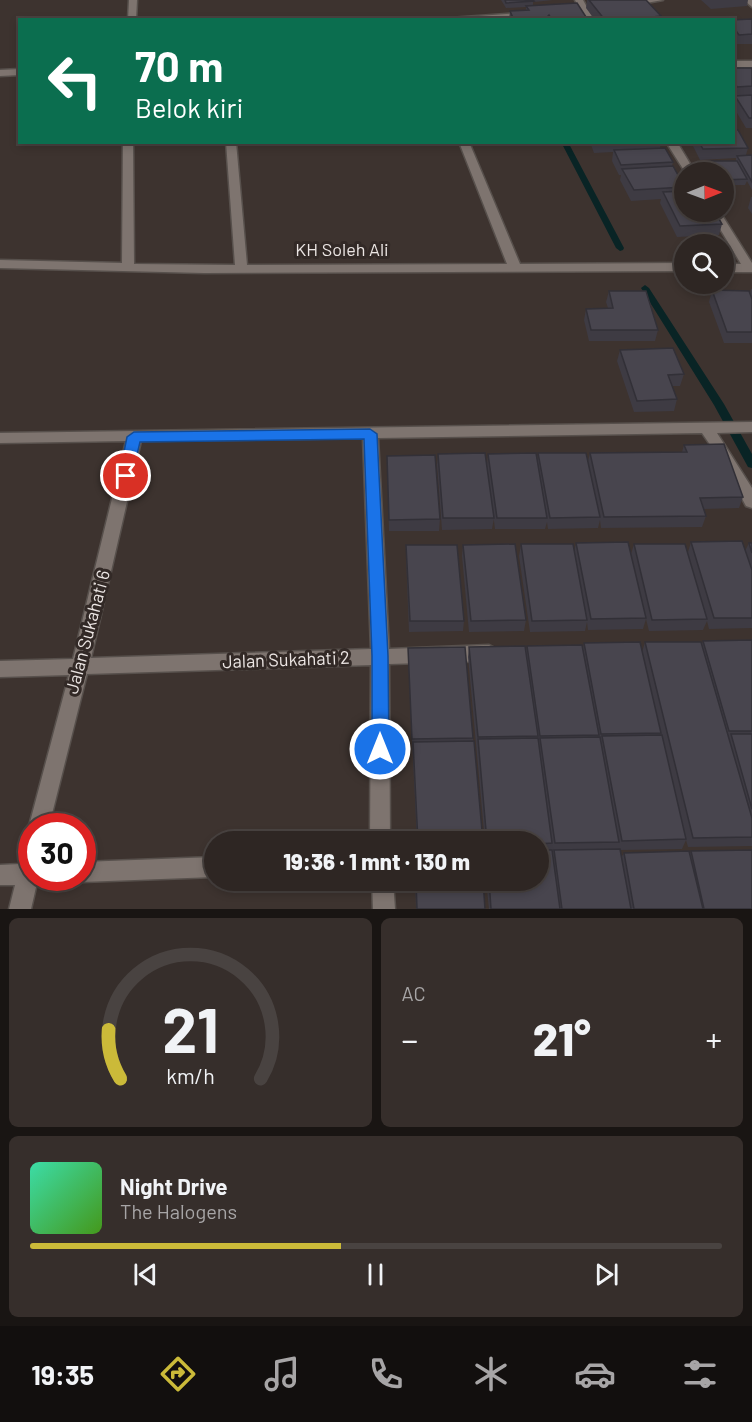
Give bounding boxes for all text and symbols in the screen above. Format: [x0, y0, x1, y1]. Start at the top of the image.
text: 70 m [135, 40, 223, 90]
icon: left [36, 42, 114, 120]
text: Belok kiri [135, 91, 243, 123]
north arrow [674, 162, 734, 222]
map controls [674, 162, 734, 294]
button: search [674, 234, 734, 294]
street label: KH Soleh Ali [295, 238, 389, 260]
pin [100, 450, 151, 501]
icon: arrive [109, 459, 142, 492]
street label: Jalan Sukahati 6 [60, 567, 114, 696]
street label: Jalan Sukahati 2 [222, 646, 350, 672]
position arrow [348, 717, 412, 781]
speed limit sign: 30 [18, 813, 96, 891]
text: 19:36 · 1 mnt · 130 m [283, 848, 470, 874]
text: AC [402, 981, 426, 1005]
text: 21 [162, 991, 219, 1065]
text: 21° [533, 1011, 591, 1065]
text: − [402, 1019, 418, 1059]
text: + [705, 1019, 722, 1059]
text: km/h [166, 1064, 215, 1089]
text: Night Drive [120, 1173, 228, 1199]
text: The Halogens [120, 1199, 237, 1223]
icon: previous [129, 1258, 162, 1291]
icon: pause [359, 1258, 392, 1291]
icon: next [590, 1258, 623, 1291]
icon: directions [157, 1353, 199, 1395]
icon: music [261, 1353, 303, 1395]
icon: phone [365, 1353, 407, 1395]
icon: climate [470, 1353, 512, 1395]
icon: car [574, 1353, 616, 1395]
icon: filters [679, 1353, 721, 1395]
text: 19:35 [31, 1358, 94, 1390]

